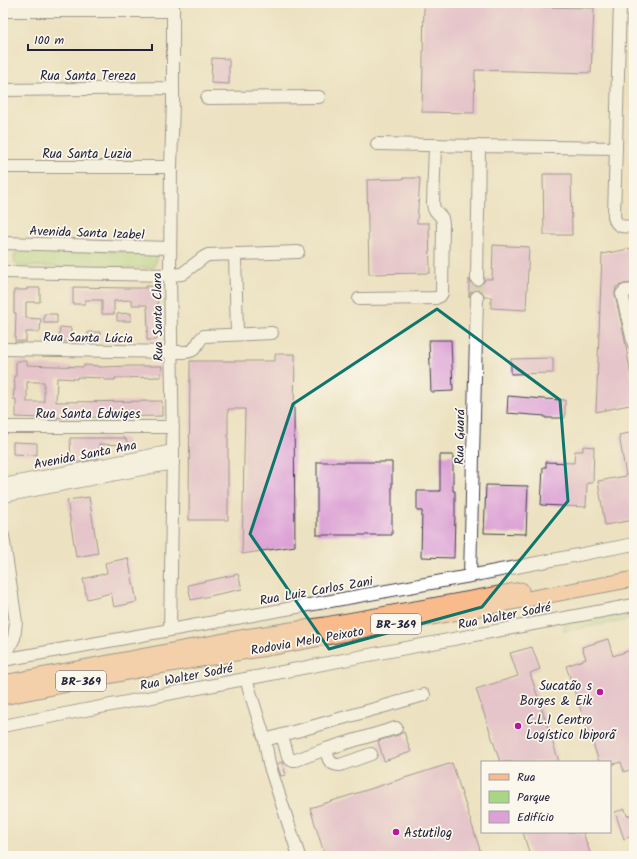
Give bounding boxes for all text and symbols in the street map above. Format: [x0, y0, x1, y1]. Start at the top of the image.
scale bar [28, 26, 152, 52]
text: 100 m [34, 31, 65, 50]
street label: Rua Santa Tereza [40, 66, 136, 87]
street label: Rua Santa Luzia [42, 144, 132, 165]
street label: Avenida Santa Izabel [29, 221, 145, 246]
street label: Rua Santa Clara [147, 272, 170, 362]
street label: Rua Santa Lúcia [43, 327, 133, 350]
street label: Rua Santa Edwiges [36, 404, 141, 425]
street label: Rua Guará [450, 407, 472, 465]
street label: Avenida Santa Ana [32, 435, 138, 476]
street label: Rua Luiz Carlos Zani [258, 571, 375, 612]
street label: Rua Walter Sodré [456, 597, 554, 636]
road number: BR-369 [371, 614, 421, 634]
street label: Rodovia Melo Peixoto [249, 621, 366, 662]
street label: Rua Walter Sodré [138, 658, 236, 697]
road number: BR-369 [56, 671, 106, 691]
place label: Sucatão s Borges & Eik [520, 676, 593, 712]
marker: Sucatão s Borges & Eik [595, 687, 605, 697]
place label: C.L.I Centro Logístico Ibiporã [526, 710, 617, 746]
marker: C.L.I Centro Logístico Ibiporã [513, 721, 523, 731]
legend [481, 761, 611, 833]
text: Rua [517, 768, 536, 787]
text: Parque [517, 788, 551, 807]
text: Edifício [517, 808, 554, 827]
place label: Astutilog [404, 823, 452, 844]
marker: Astutilog [391, 827, 401, 837]

